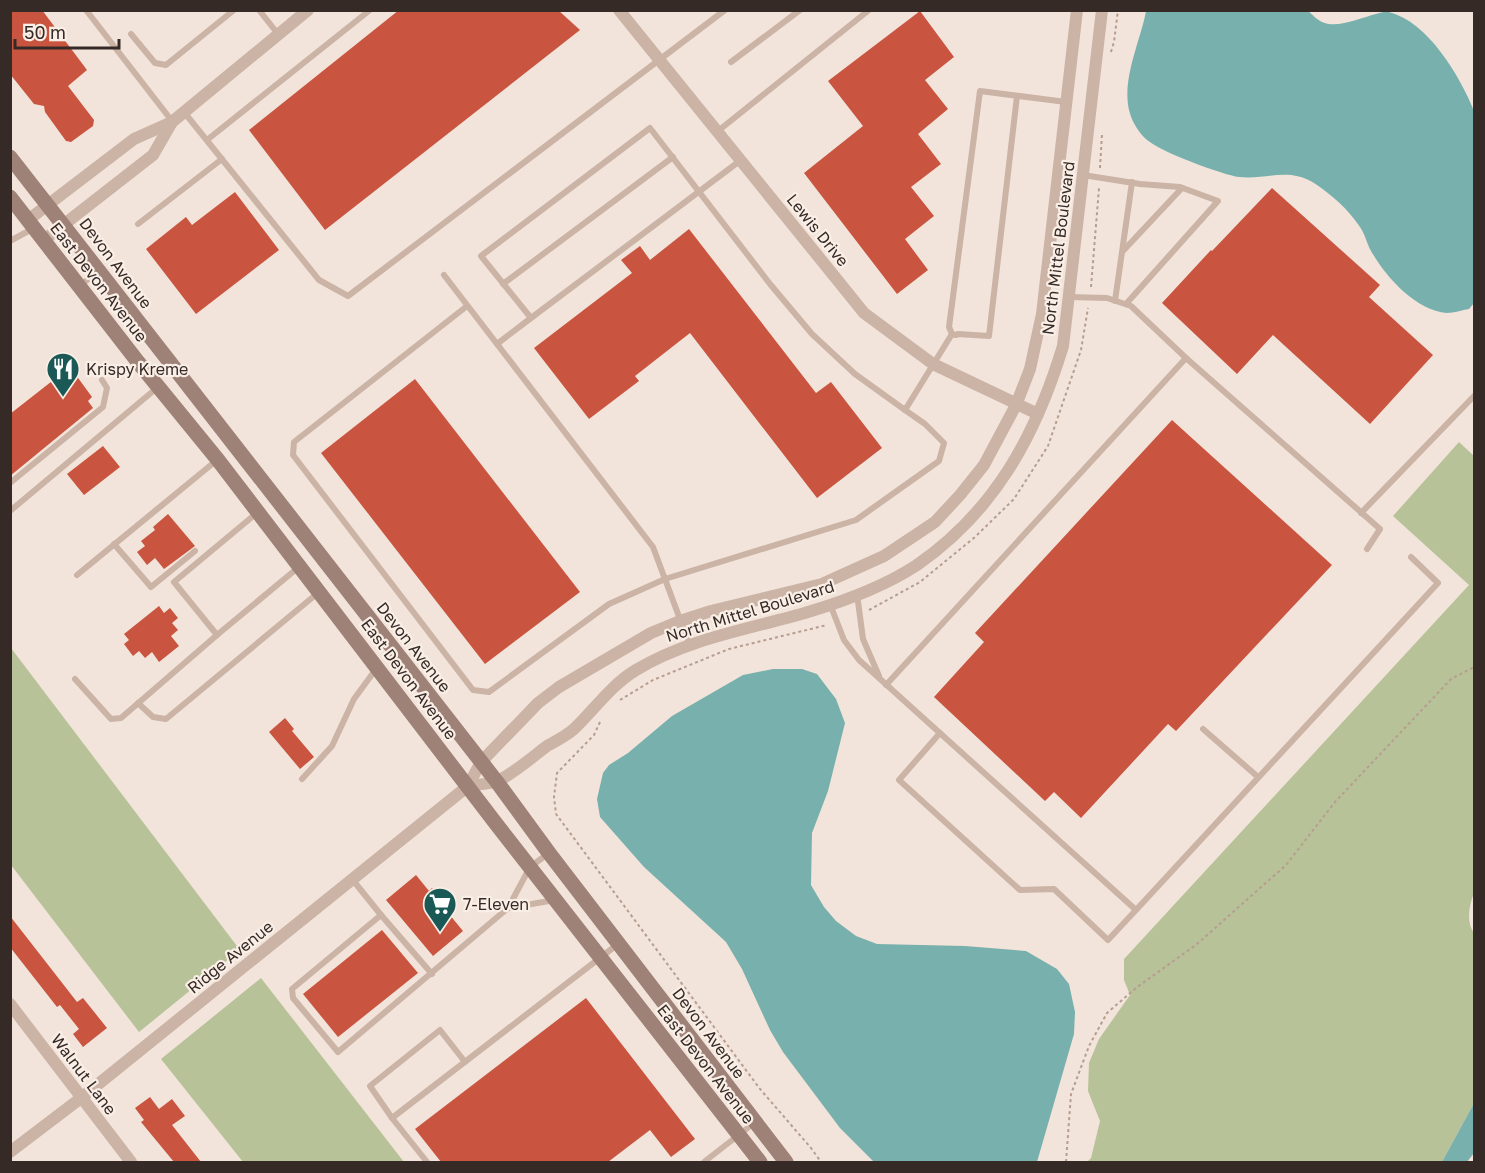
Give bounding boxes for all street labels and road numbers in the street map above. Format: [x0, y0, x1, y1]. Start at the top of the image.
street label: North Mittel Boulevard [1037, 160, 1079, 336]
street label: Lewis Drive [783, 190, 853, 270]
street label: Devon Avenue [75, 214, 157, 312]
street label: East Devon Avenue [46, 218, 152, 346]
street label: North Mittel Boulevard [663, 576, 837, 646]
street label: Devon Avenue [373, 598, 455, 696]
street label: East Devon Avenue [357, 615, 461, 743]
street label: Ridge Avenue [183, 916, 277, 998]
street label: Devon Avenue [668, 984, 750, 1082]
street label: East Devon Avenue [653, 1000, 759, 1128]
street label: Walnut Lane [47, 1030, 121, 1118]

